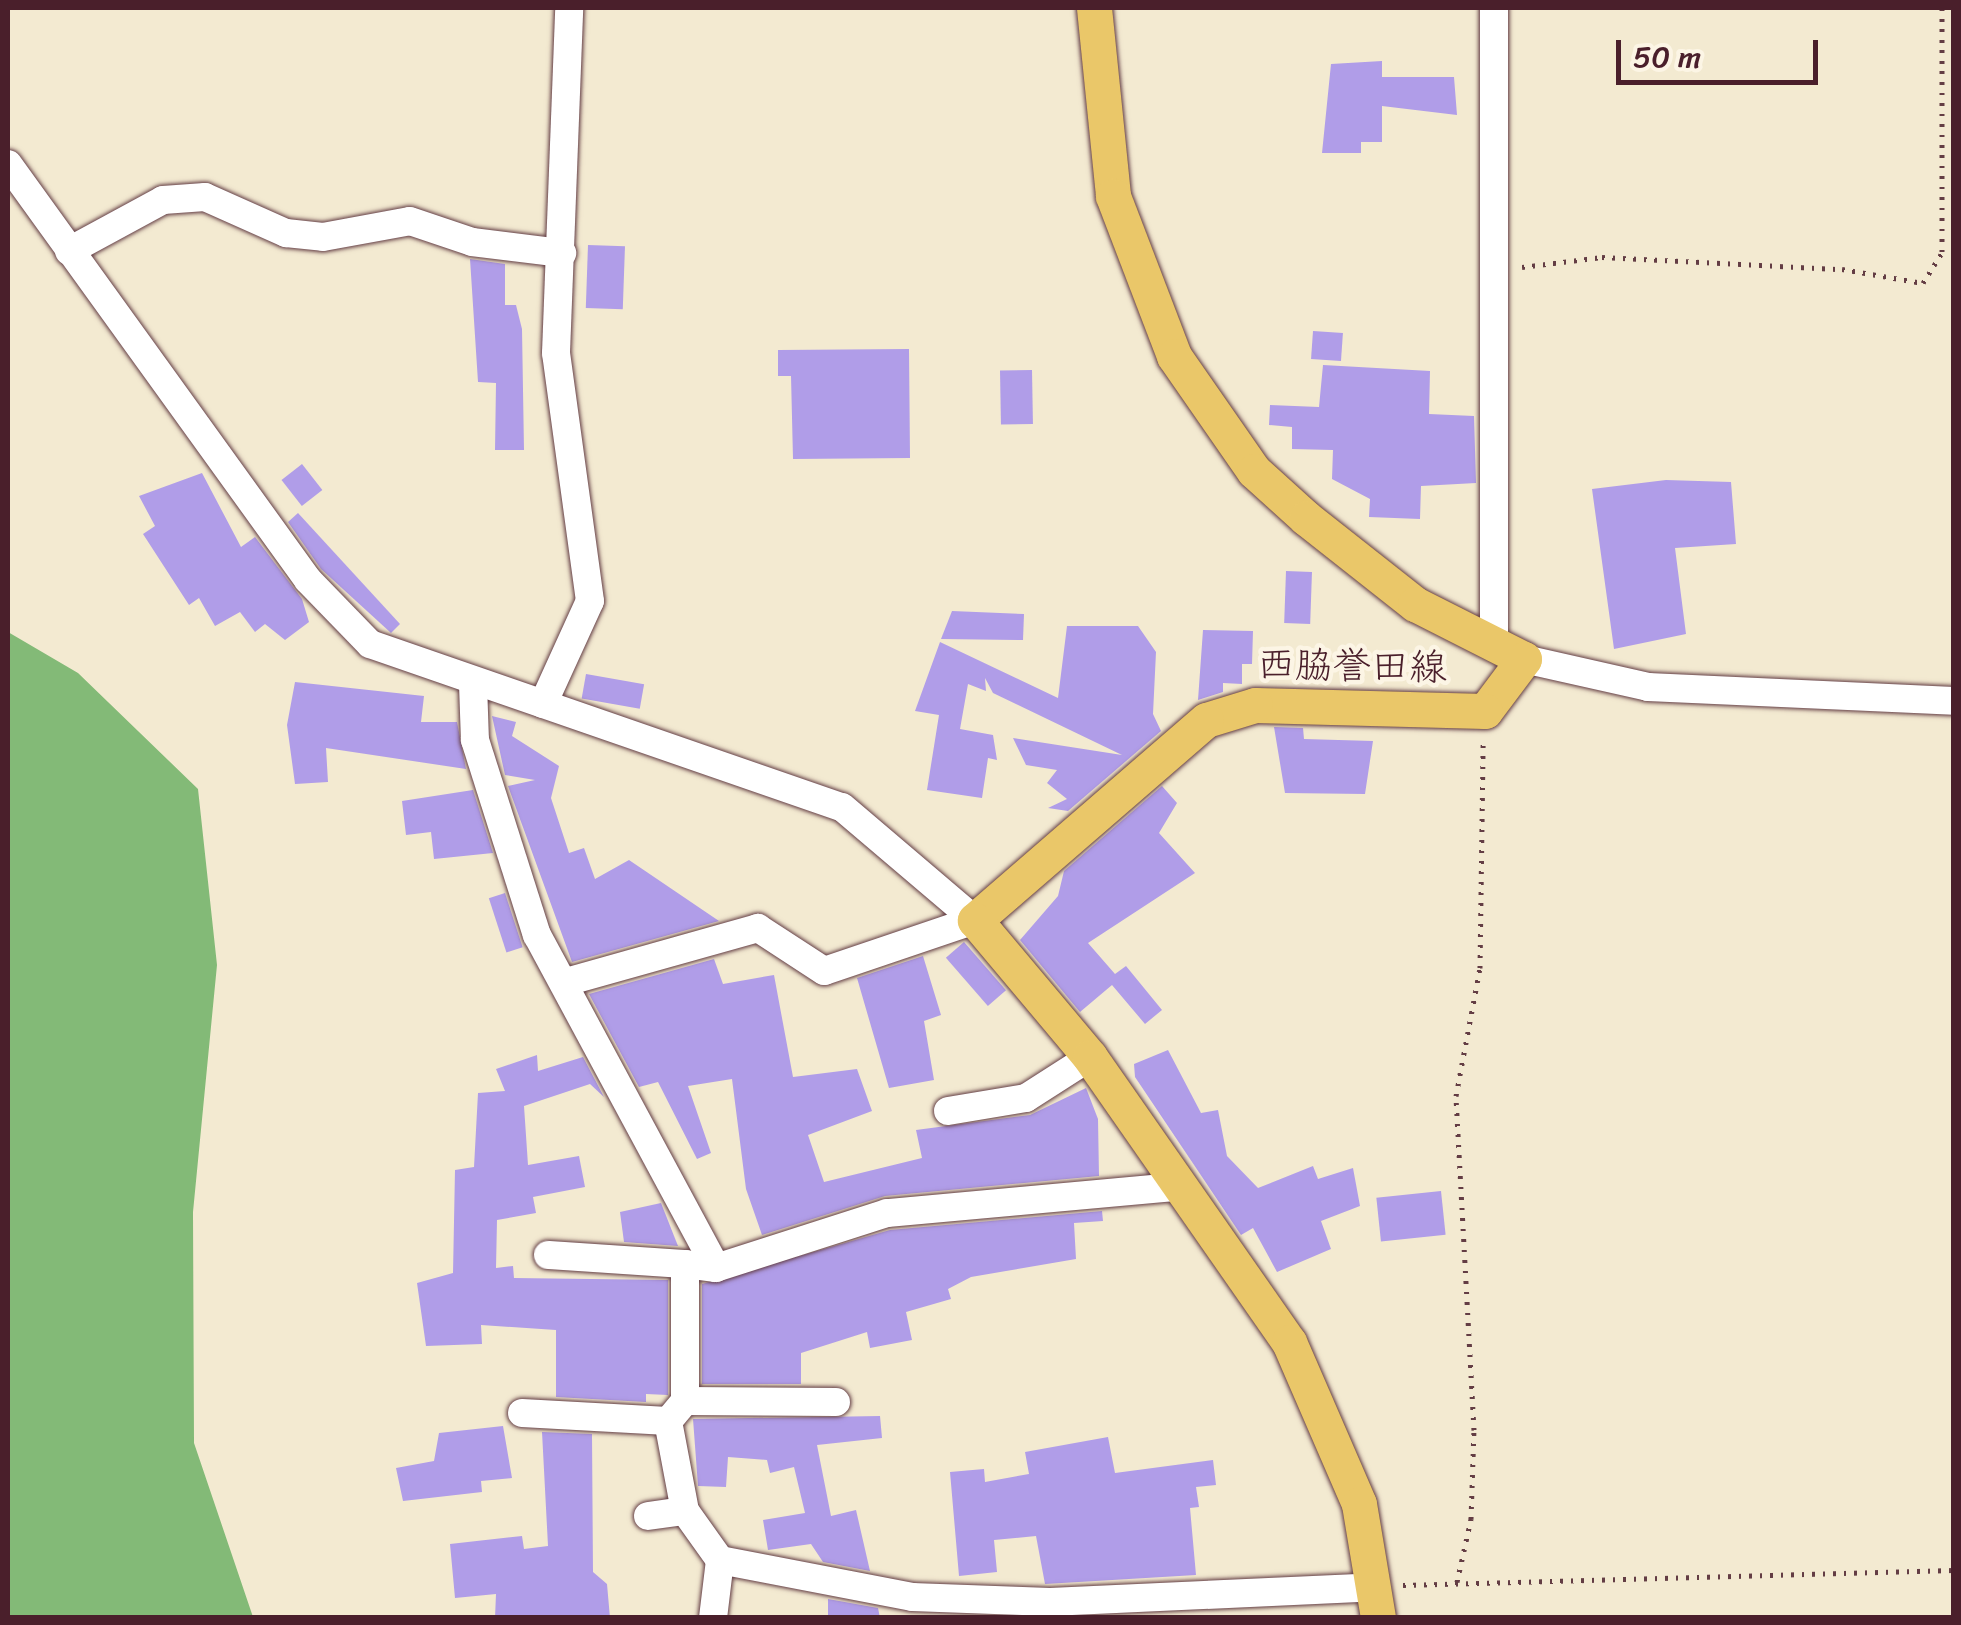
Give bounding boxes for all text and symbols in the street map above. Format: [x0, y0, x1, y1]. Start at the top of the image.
scale bar [1621, 20, 1824, 82]
text: 50 m [1633, 30, 1701, 84]
street label: 西脇誉田線 [1257, 642, 1447, 690]

